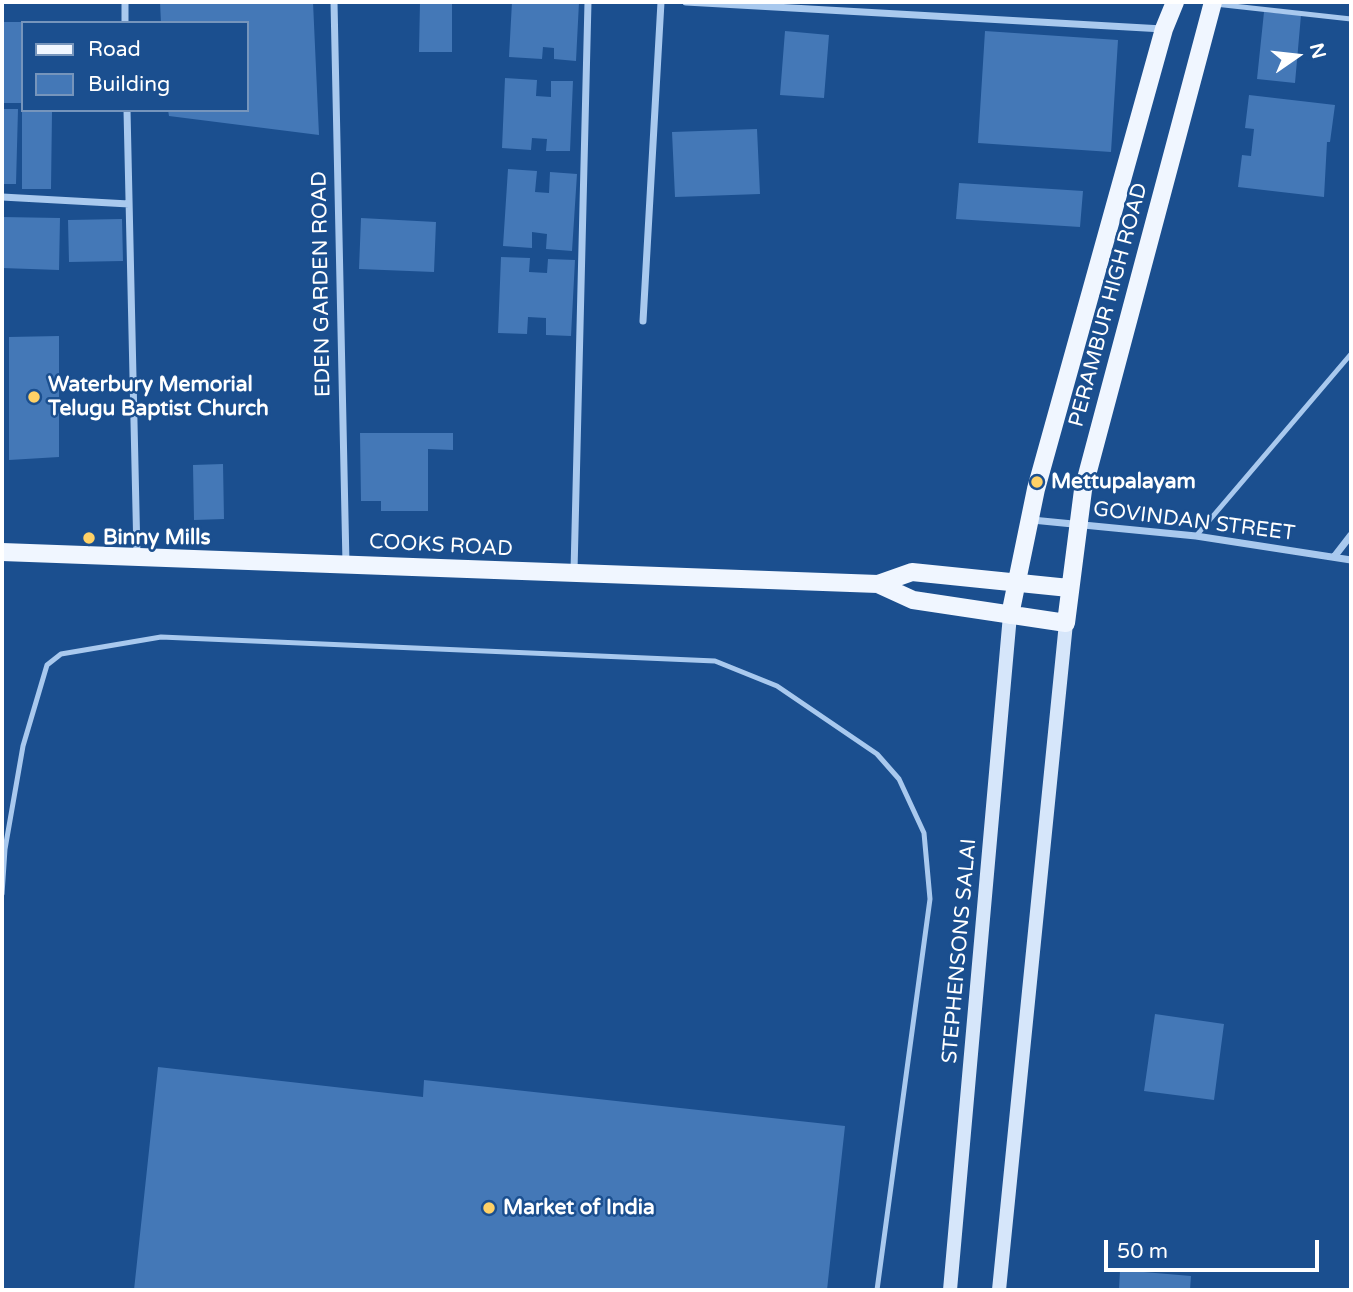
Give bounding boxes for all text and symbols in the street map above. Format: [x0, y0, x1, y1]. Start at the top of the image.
legend [21, 21, 248, 112]
north arrow [1262, 21, 1332, 91]
text: Road [88, 37, 141, 62]
text: N [1305, 41, 1330, 61]
text: Building [88, 72, 170, 97]
street label: EDEN GARDEN ROAD [307, 171, 337, 397]
street label: PERAMBUR HIGH ROAD [1064, 180, 1154, 430]
place label: Waterbury Memorial Telugu Baptist Church [48, 372, 269, 422]
marker: Waterbury Memorial Telugu Baptist Church [26, 389, 42, 405]
place label: Mettupalayam [1051, 469, 1196, 495]
marker: Mettupalayam [1029, 474, 1045, 490]
street label: GOVINDAN STREET [1092, 497, 1296, 547]
place label: Binny Mills [103, 525, 211, 551]
marker: Binny Mills [81, 530, 97, 546]
street label: COOKS ROAD [369, 530, 513, 562]
street label: STEPHENSONS SALAI [938, 837, 982, 1065]
place label: Market of India [503, 1195, 655, 1221]
marker: Market of India [481, 1200, 497, 1216]
scale bar [1108, 1226, 1323, 1270]
text: 50 m [1117, 1239, 1168, 1264]

